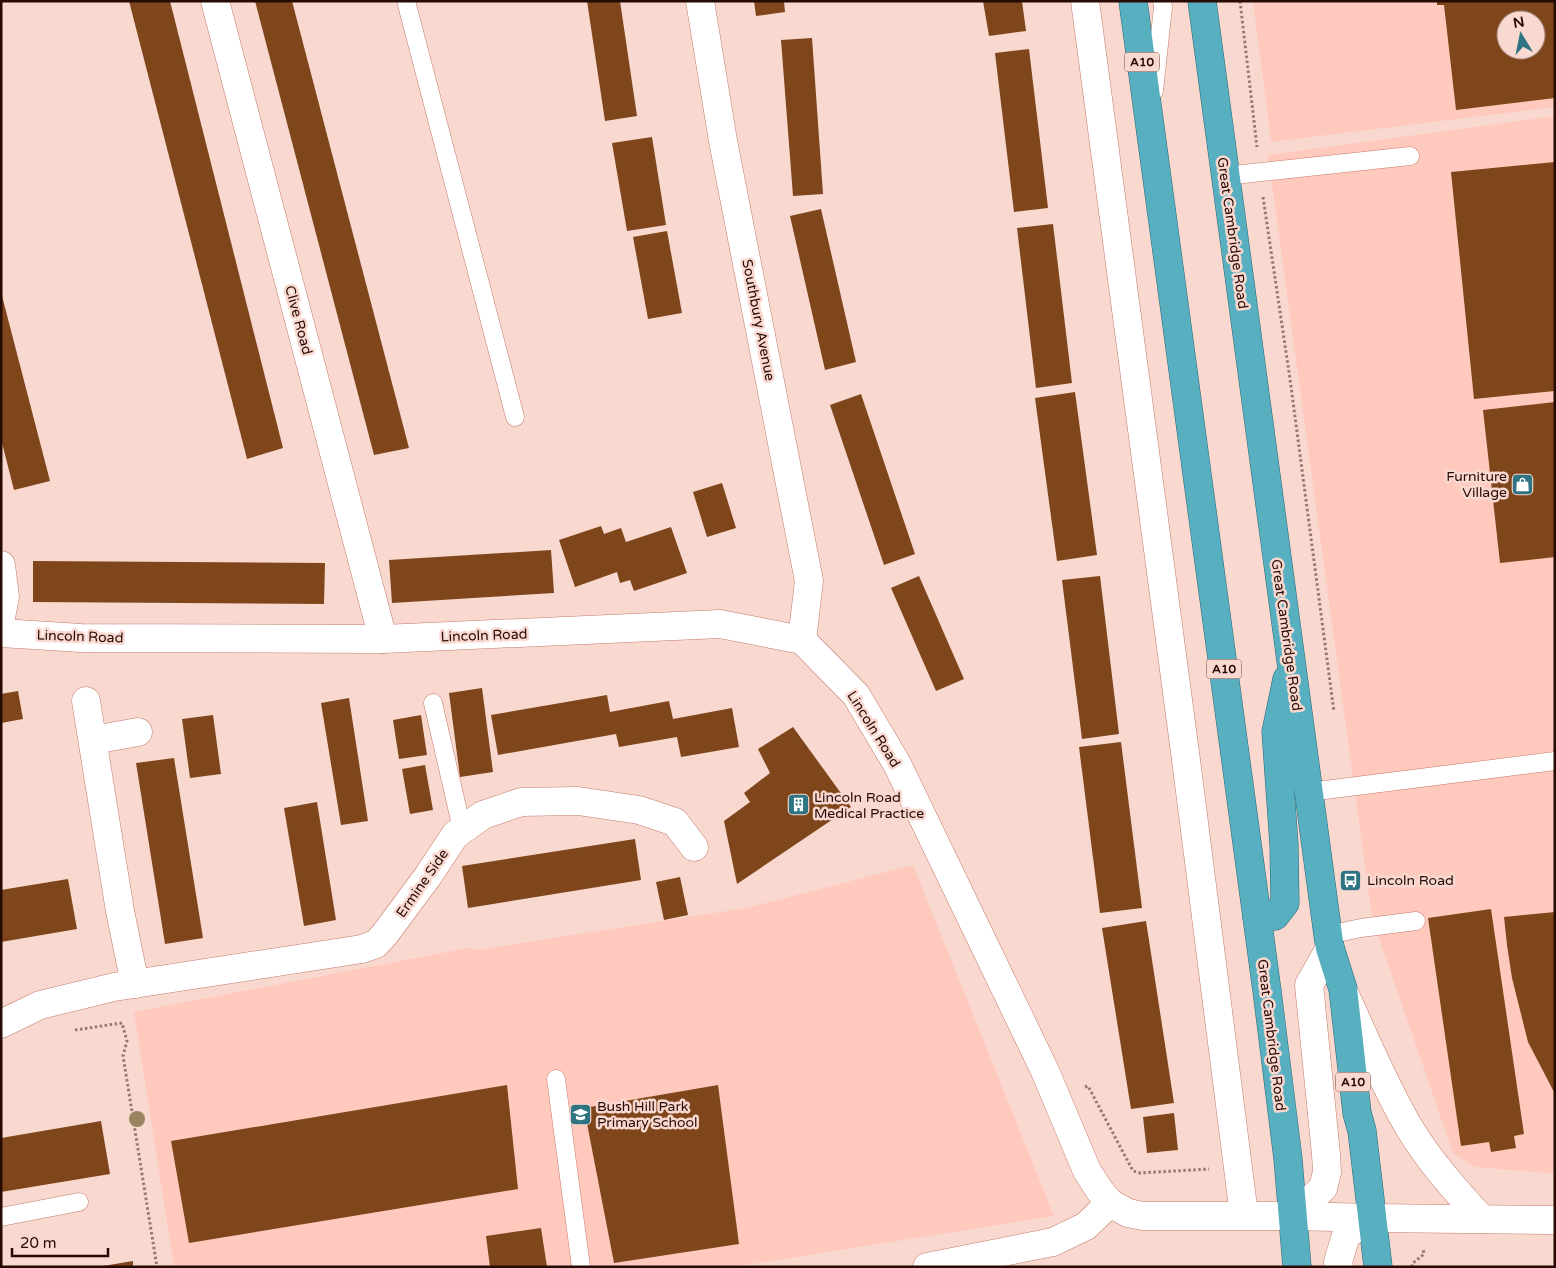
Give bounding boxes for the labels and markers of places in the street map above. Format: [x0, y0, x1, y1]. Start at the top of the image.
place label: Furniture Village [1446, 468, 1507, 501]
shop icon: Furniture Village [1511, 472, 1535, 496]
place label: Lincoln Road Medical Practice [814, 789, 924, 822]
building icon: Lincoln Road Medical Practice [786, 793, 810, 817]
bus stop icon: Lincoln Road [1339, 868, 1363, 892]
place label: Lincoln Road [1367, 872, 1454, 889]
place label: Bush Hill Park Primary School [597, 1098, 698, 1131]
school or university icon: Bush Hill Park Primary School [569, 1102, 593, 1126]

